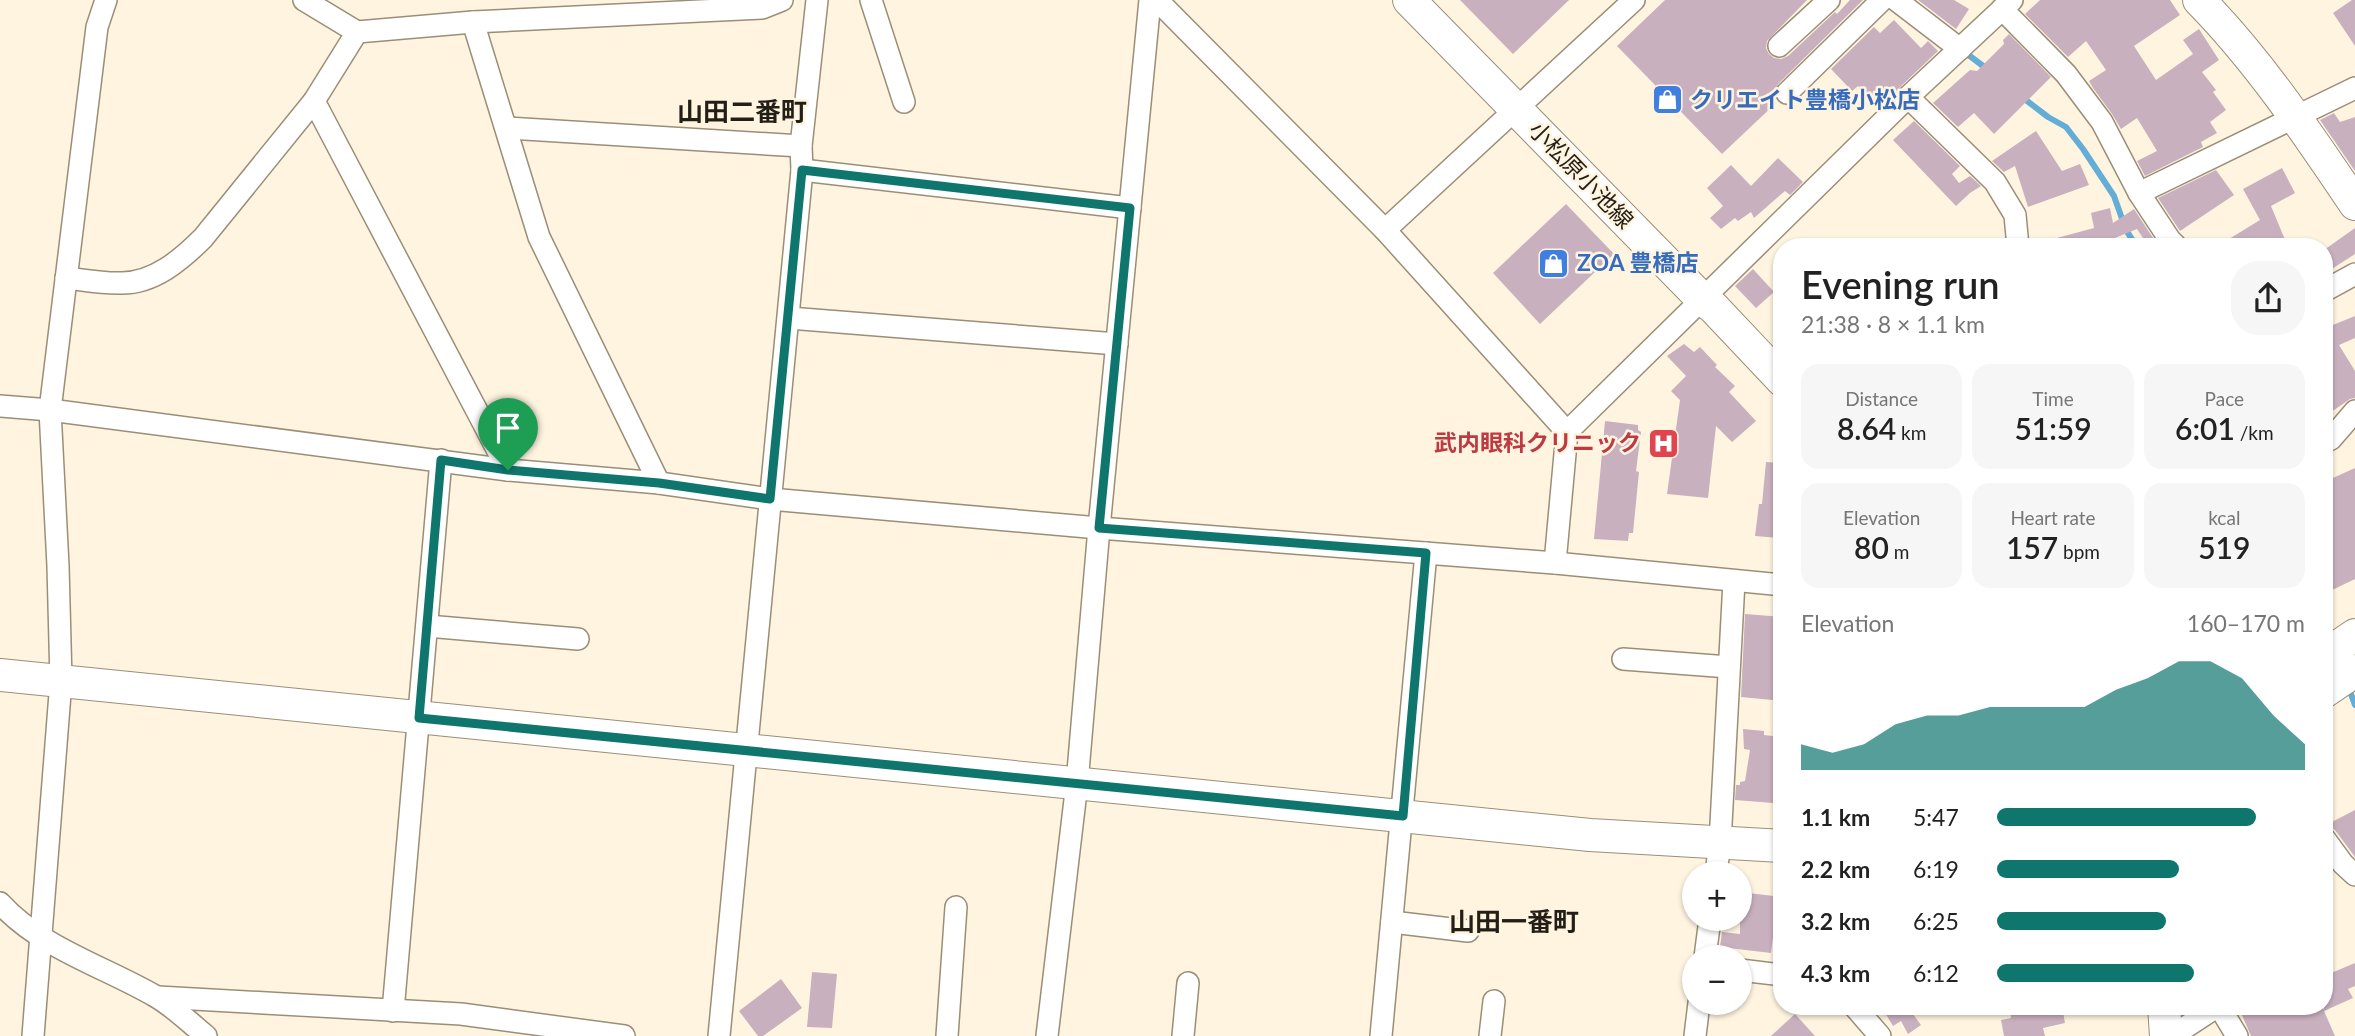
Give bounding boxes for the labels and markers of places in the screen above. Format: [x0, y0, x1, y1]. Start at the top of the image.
shop icon: クリエイト豊橋小松店 [1650, 83, 1684, 117]
place label: クリエイト豊橋小松店 [1690, 85, 1920, 113]
shop icon: ZOA 豊橋店 [1537, 246, 1571, 280]
place label: ZOA 豊橋店 [1577, 248, 1698, 276]
pin [478, 398, 538, 470]
hospital icon: 武内眼科クリニック [1647, 426, 1681, 460]
place label: 武内眼科クリニック [1434, 428, 1641, 456]

